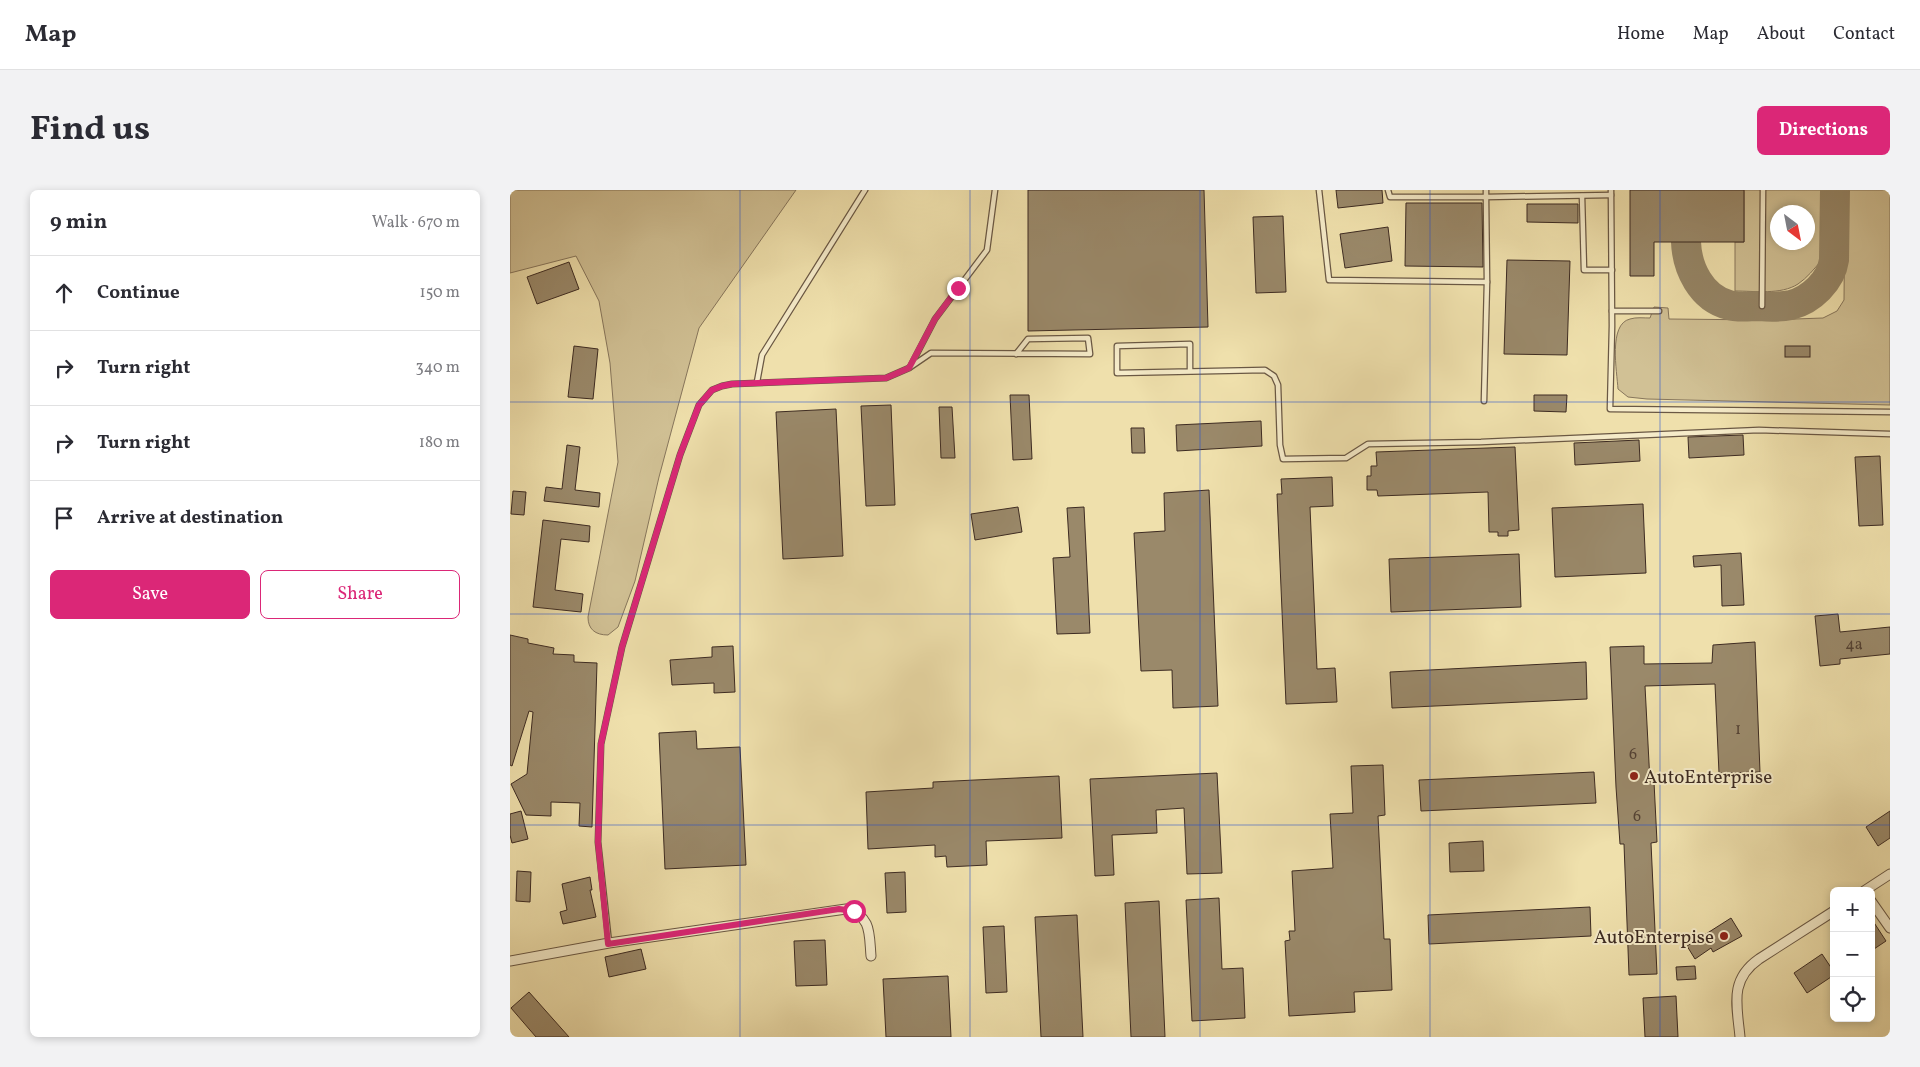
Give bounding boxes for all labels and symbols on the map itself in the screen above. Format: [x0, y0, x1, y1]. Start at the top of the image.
north arrow [1770, 205, 1815, 250]
route end [947, 277, 970, 300]
house number: 4а [1845, 634, 1863, 656]
house number: 1 [1735, 719, 1741, 741]
house number: 6 [1629, 744, 1637, 766]
place label: AutoEnterprise [1644, 765, 1772, 791]
marker: AutoEnterprise [1628, 770, 1640, 782]
house number: 6 [1633, 806, 1641, 828]
route start [843, 900, 866, 923]
place label: AutoEnterpise [1594, 925, 1714, 951]
marker: AutoEnterpise [1718, 930, 1730, 942]

